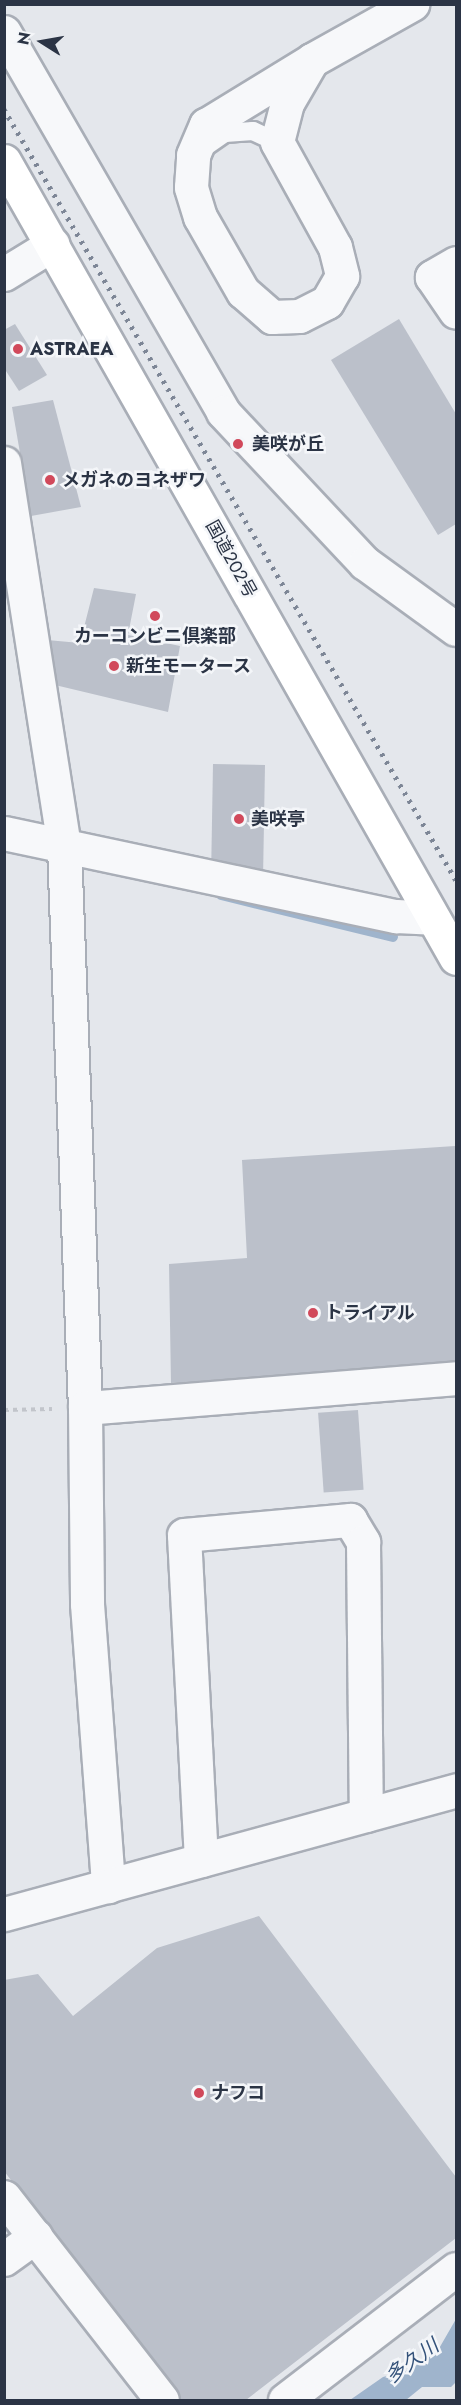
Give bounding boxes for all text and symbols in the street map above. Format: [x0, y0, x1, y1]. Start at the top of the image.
north arrow [12, 12, 72, 72]
text: N [11, 30, 36, 47]
place label: ASTRAEA [30, 338, 114, 360]
marker: ASTRAEA [11, 342, 25, 356]
place label: 美咲が丘 [252, 433, 324, 455]
marker: 美咲が丘 [229, 435, 247, 453]
place label: メガネのヨネザワ [62, 469, 206, 491]
marker: メガネのヨネザワ [43, 473, 57, 487]
street label: 国道202号 [201, 516, 261, 602]
marker: カーコンビニ倶楽部 [148, 609, 162, 623]
place label: カーコンビニ倶楽部 [74, 625, 236, 647]
place label: 新生モータース [126, 655, 252, 677]
marker: 新生モータース [107, 659, 121, 673]
place label: 美咲亭 [251, 808, 305, 830]
marker: 美咲亭 [232, 812, 246, 826]
place label: トライアル [325, 1302, 415, 1324]
marker: トライアル [306, 1306, 320, 1320]
place label: ナフコ [211, 2082, 265, 2104]
marker: ナフコ [192, 2086, 206, 2100]
water label: 多久川 [381, 2334, 443, 2388]

